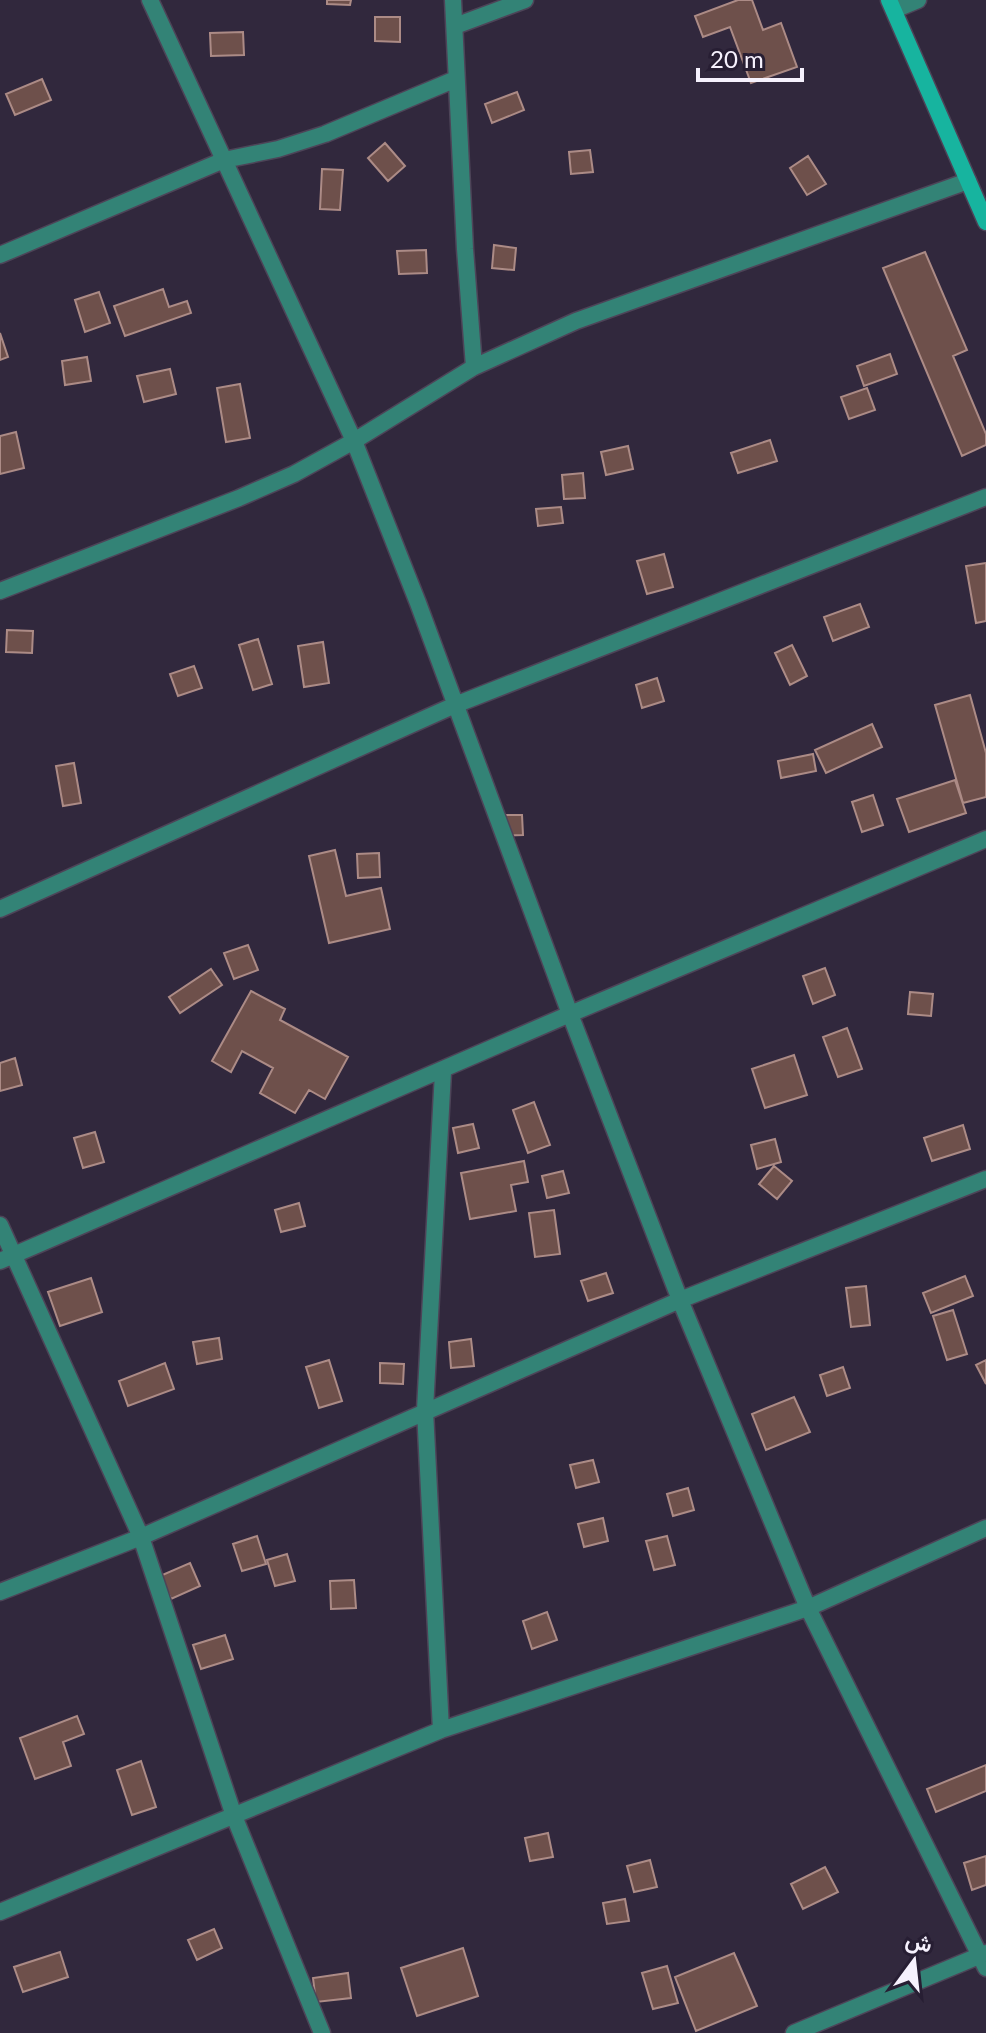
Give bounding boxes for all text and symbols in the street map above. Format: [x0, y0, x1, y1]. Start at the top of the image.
scale bar [698, 32, 802, 82]
text: 20 m [710, 44, 764, 73]
north arrow [874, 1921, 954, 2001]
text: ش [903, 1925, 936, 1959]

